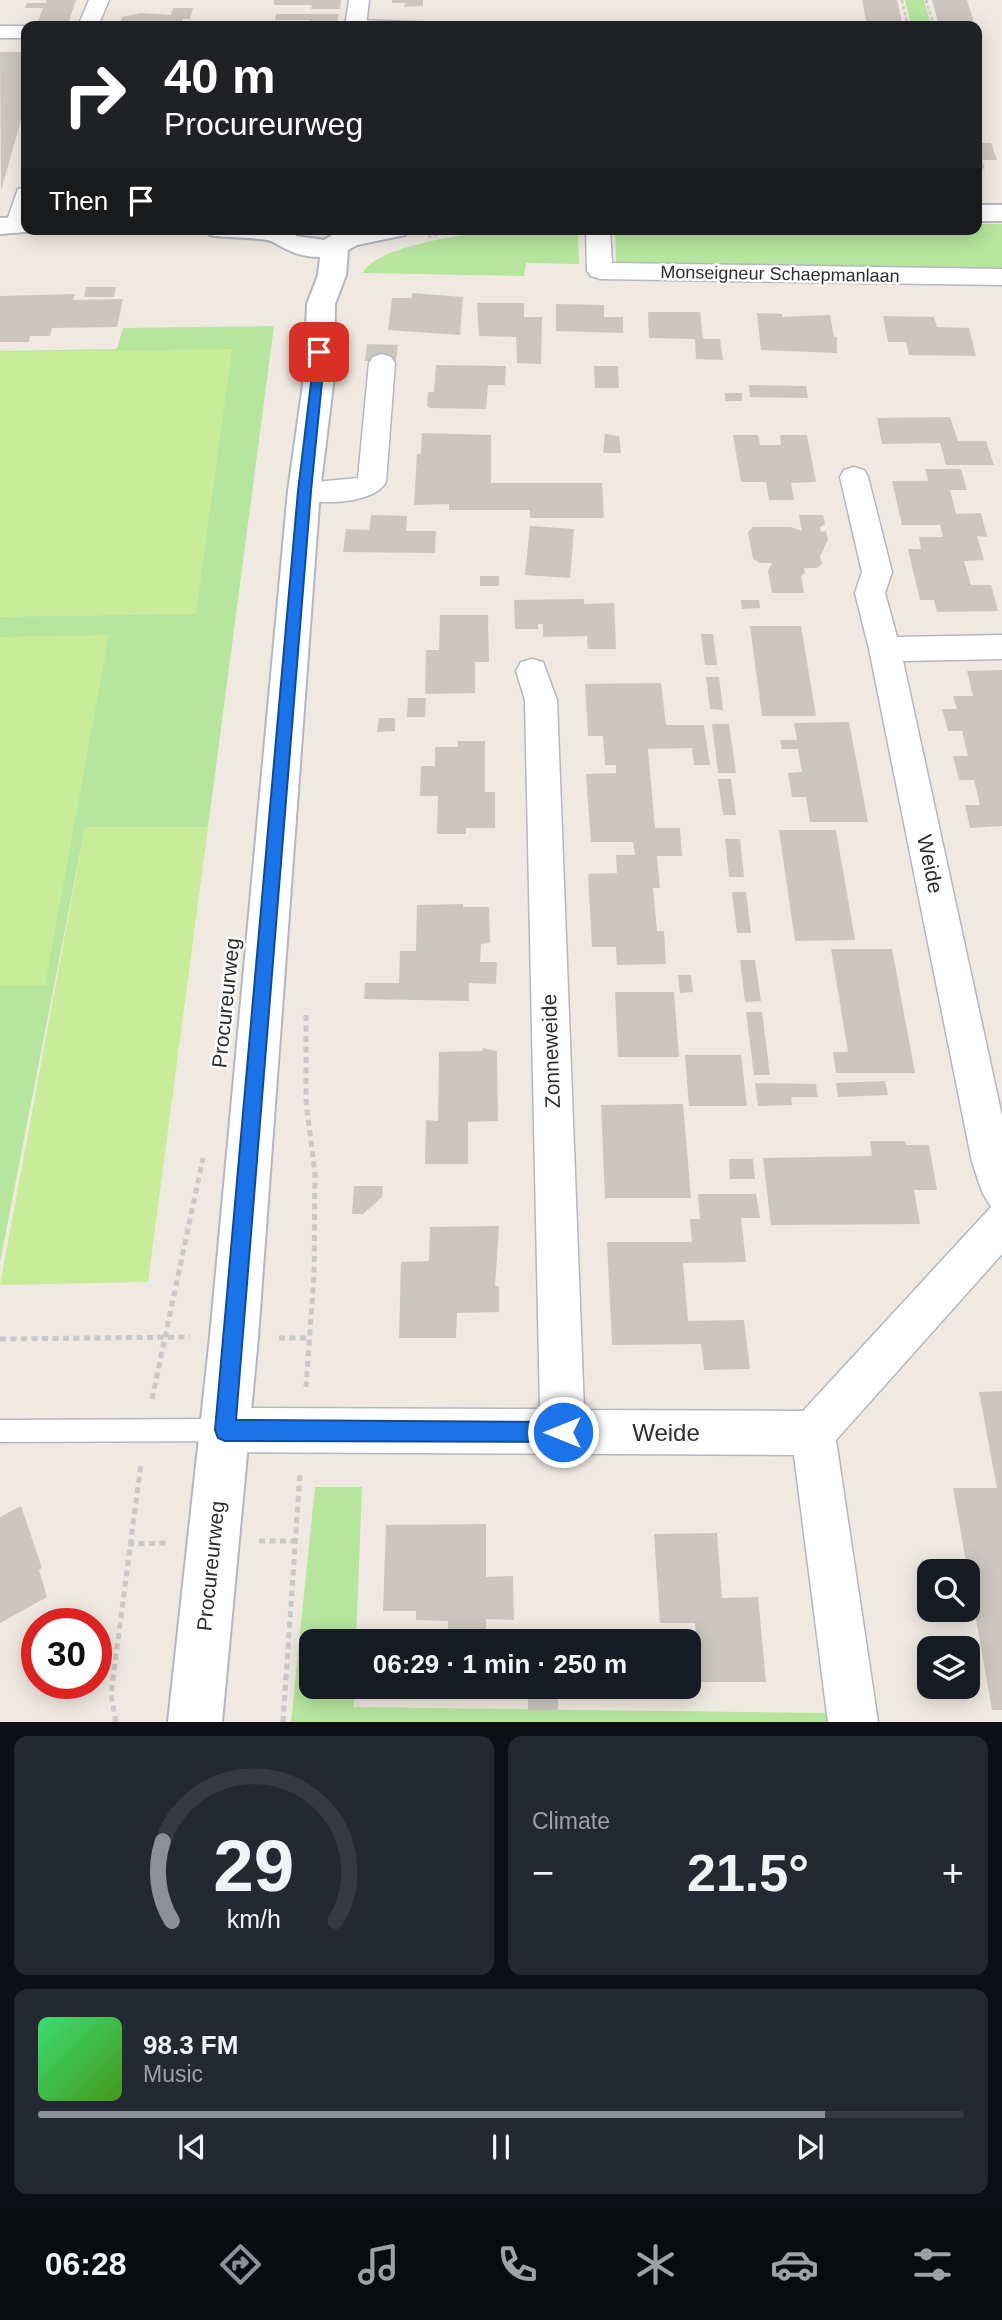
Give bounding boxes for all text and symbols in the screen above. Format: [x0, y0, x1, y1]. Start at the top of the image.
icon: right [49, 49, 140, 140]
text: 40 m [164, 49, 276, 103]
text: Procureurweg [164, 106, 363, 142]
icon: arrive [122, 182, 160, 220]
text: Then [49, 186, 108, 216]
street label: Monseigneur Schaepmanlaan [660, 262, 900, 286]
pin [289, 322, 349, 382]
icon: arrive [300, 333, 338, 371]
street label: Weide [913, 833, 948, 895]
street label: Procureurweg [207, 937, 244, 1069]
street label: Zonneweide [537, 993, 564, 1109]
position arrow [526, 1395, 600, 1469]
street label: Weide [632, 1419, 700, 1446]
street label: Procureurweg [192, 1500, 229, 1632]
map controls [917, 1559, 980, 1699]
button: search [917, 1559, 980, 1622]
speed limit sign: 30 [21, 1608, 112, 1699]
button: layers [917, 1636, 980, 1699]
text: 06:29 · 1 min · 250 m [373, 1649, 627, 1679]
text: Climate [532, 1808, 610, 1834]
text: 29 [214, 1826, 294, 1907]
text: 21.5° [687, 1844, 809, 1902]
text: − [532, 1852, 554, 1894]
text: + [942, 1852, 964, 1894]
text: km/h [227, 1905, 281, 1933]
text: 98.3 FM [143, 2030, 238, 2060]
text: Music [143, 2061, 203, 2087]
icon: previous [173, 2128, 211, 2166]
icon: pause [482, 2128, 520, 2166]
icon: next [791, 2128, 829, 2166]
icon: directions [216, 2240, 265, 2289]
icon: music [354, 2240, 403, 2289]
icon: phone [493, 2240, 542, 2289]
icon: climate [631, 2240, 680, 2289]
icon: car [770, 2240, 819, 2289]
icon: filters [908, 2240, 957, 2289]
text: 06:28 [45, 2246, 127, 2282]

